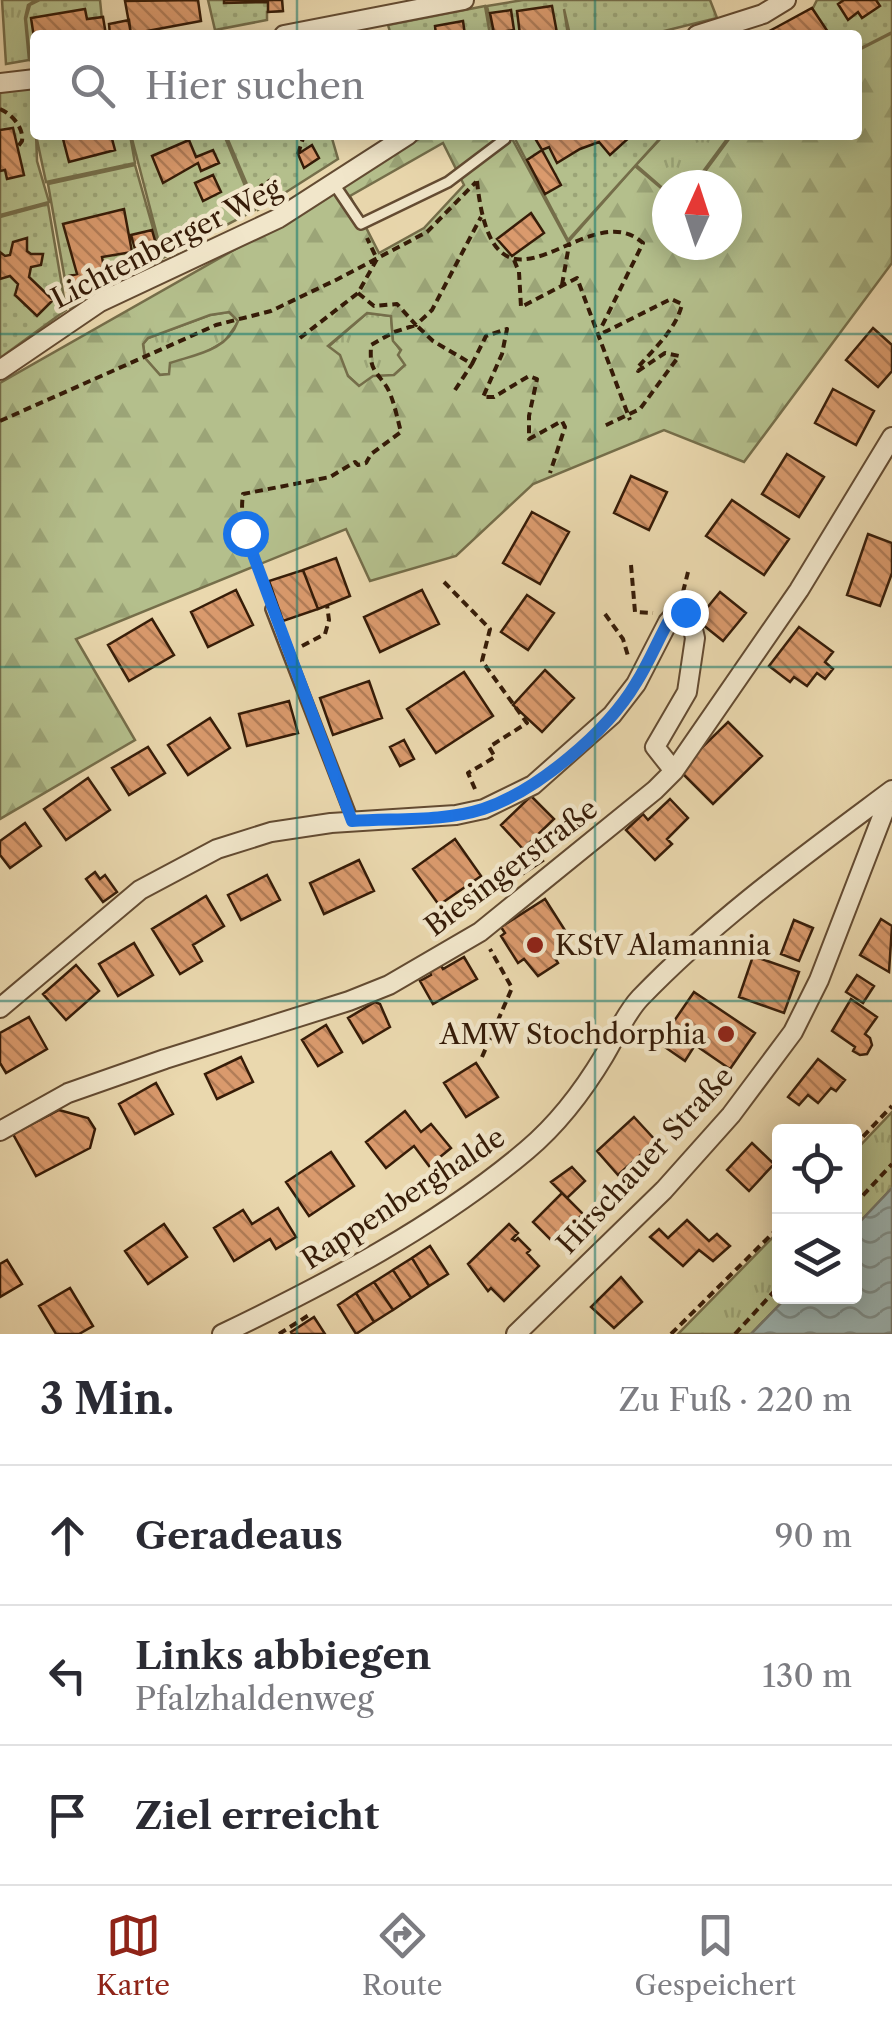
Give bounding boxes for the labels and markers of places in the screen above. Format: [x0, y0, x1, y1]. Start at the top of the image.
place label: KStV Alamannia [555, 928, 771, 962]
marker: KStV Alamannia [524, 934, 546, 956]
place label: AMW Stochdorphia [439, 1017, 706, 1051]
marker: AMW Stochdorphia [715, 1023, 737, 1045]

